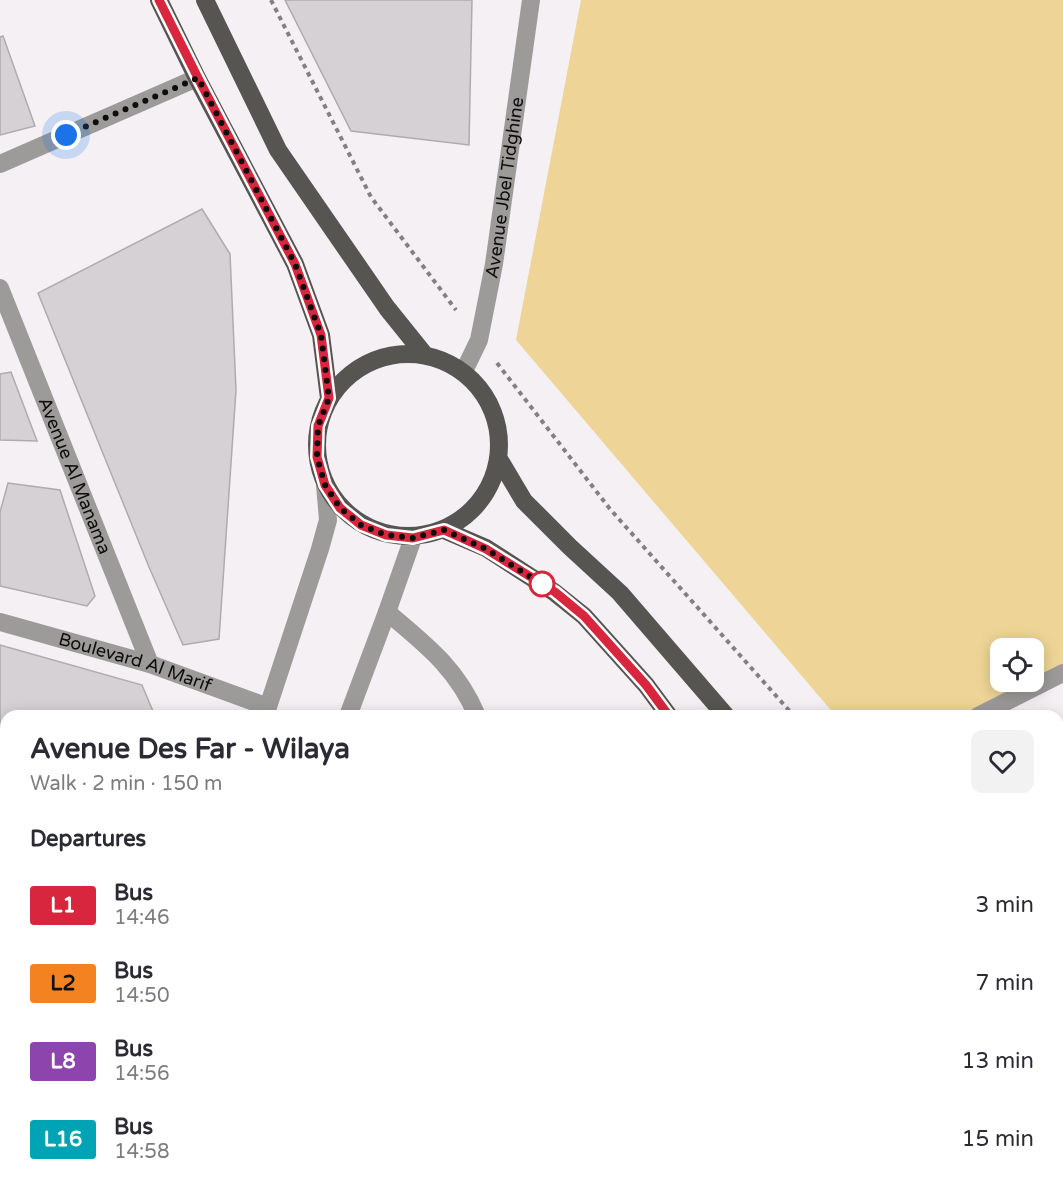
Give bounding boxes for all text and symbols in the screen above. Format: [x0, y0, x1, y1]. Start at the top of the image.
street label: Avenue Jbel Tidghine [480, 96, 528, 280]
your location [51, 120, 81, 150]
street label: Avenue Al Manama [34, 394, 116, 557]
unlabelled marker [529, 571, 555, 597]
street label: Boulevard Al Marif [56, 628, 215, 697]
map controls [990, 638, 1044, 692]
button: locate [990, 638, 1044, 692]
button: heart [971, 730, 1034, 793]
text: Avenue Des Far - Wilaya [30, 732, 350, 766]
text: Walk · 2 min · 150 m [30, 772, 222, 796]
text: Departures [30, 826, 146, 852]
text: Bus [114, 880, 153, 906]
text: 3 min [975, 892, 1034, 918]
text: L1 [50, 893, 76, 918]
text: 14:46 [114, 906, 169, 930]
text: Bus [114, 958, 153, 984]
text: 7 min [975, 970, 1034, 996]
text: L2 [50, 971, 76, 996]
text: 14:50 [114, 984, 169, 1008]
text: Bus [114, 1036, 153, 1062]
text: 13 min [962, 1048, 1034, 1074]
text: L8 [50, 1049, 76, 1074]
text: 14:56 [114, 1062, 169, 1086]
text: Bus [114, 1114, 153, 1140]
text: 15 min [962, 1126, 1034, 1152]
text: L16 [44, 1127, 82, 1152]
text: 14:58 [114, 1140, 169, 1164]

